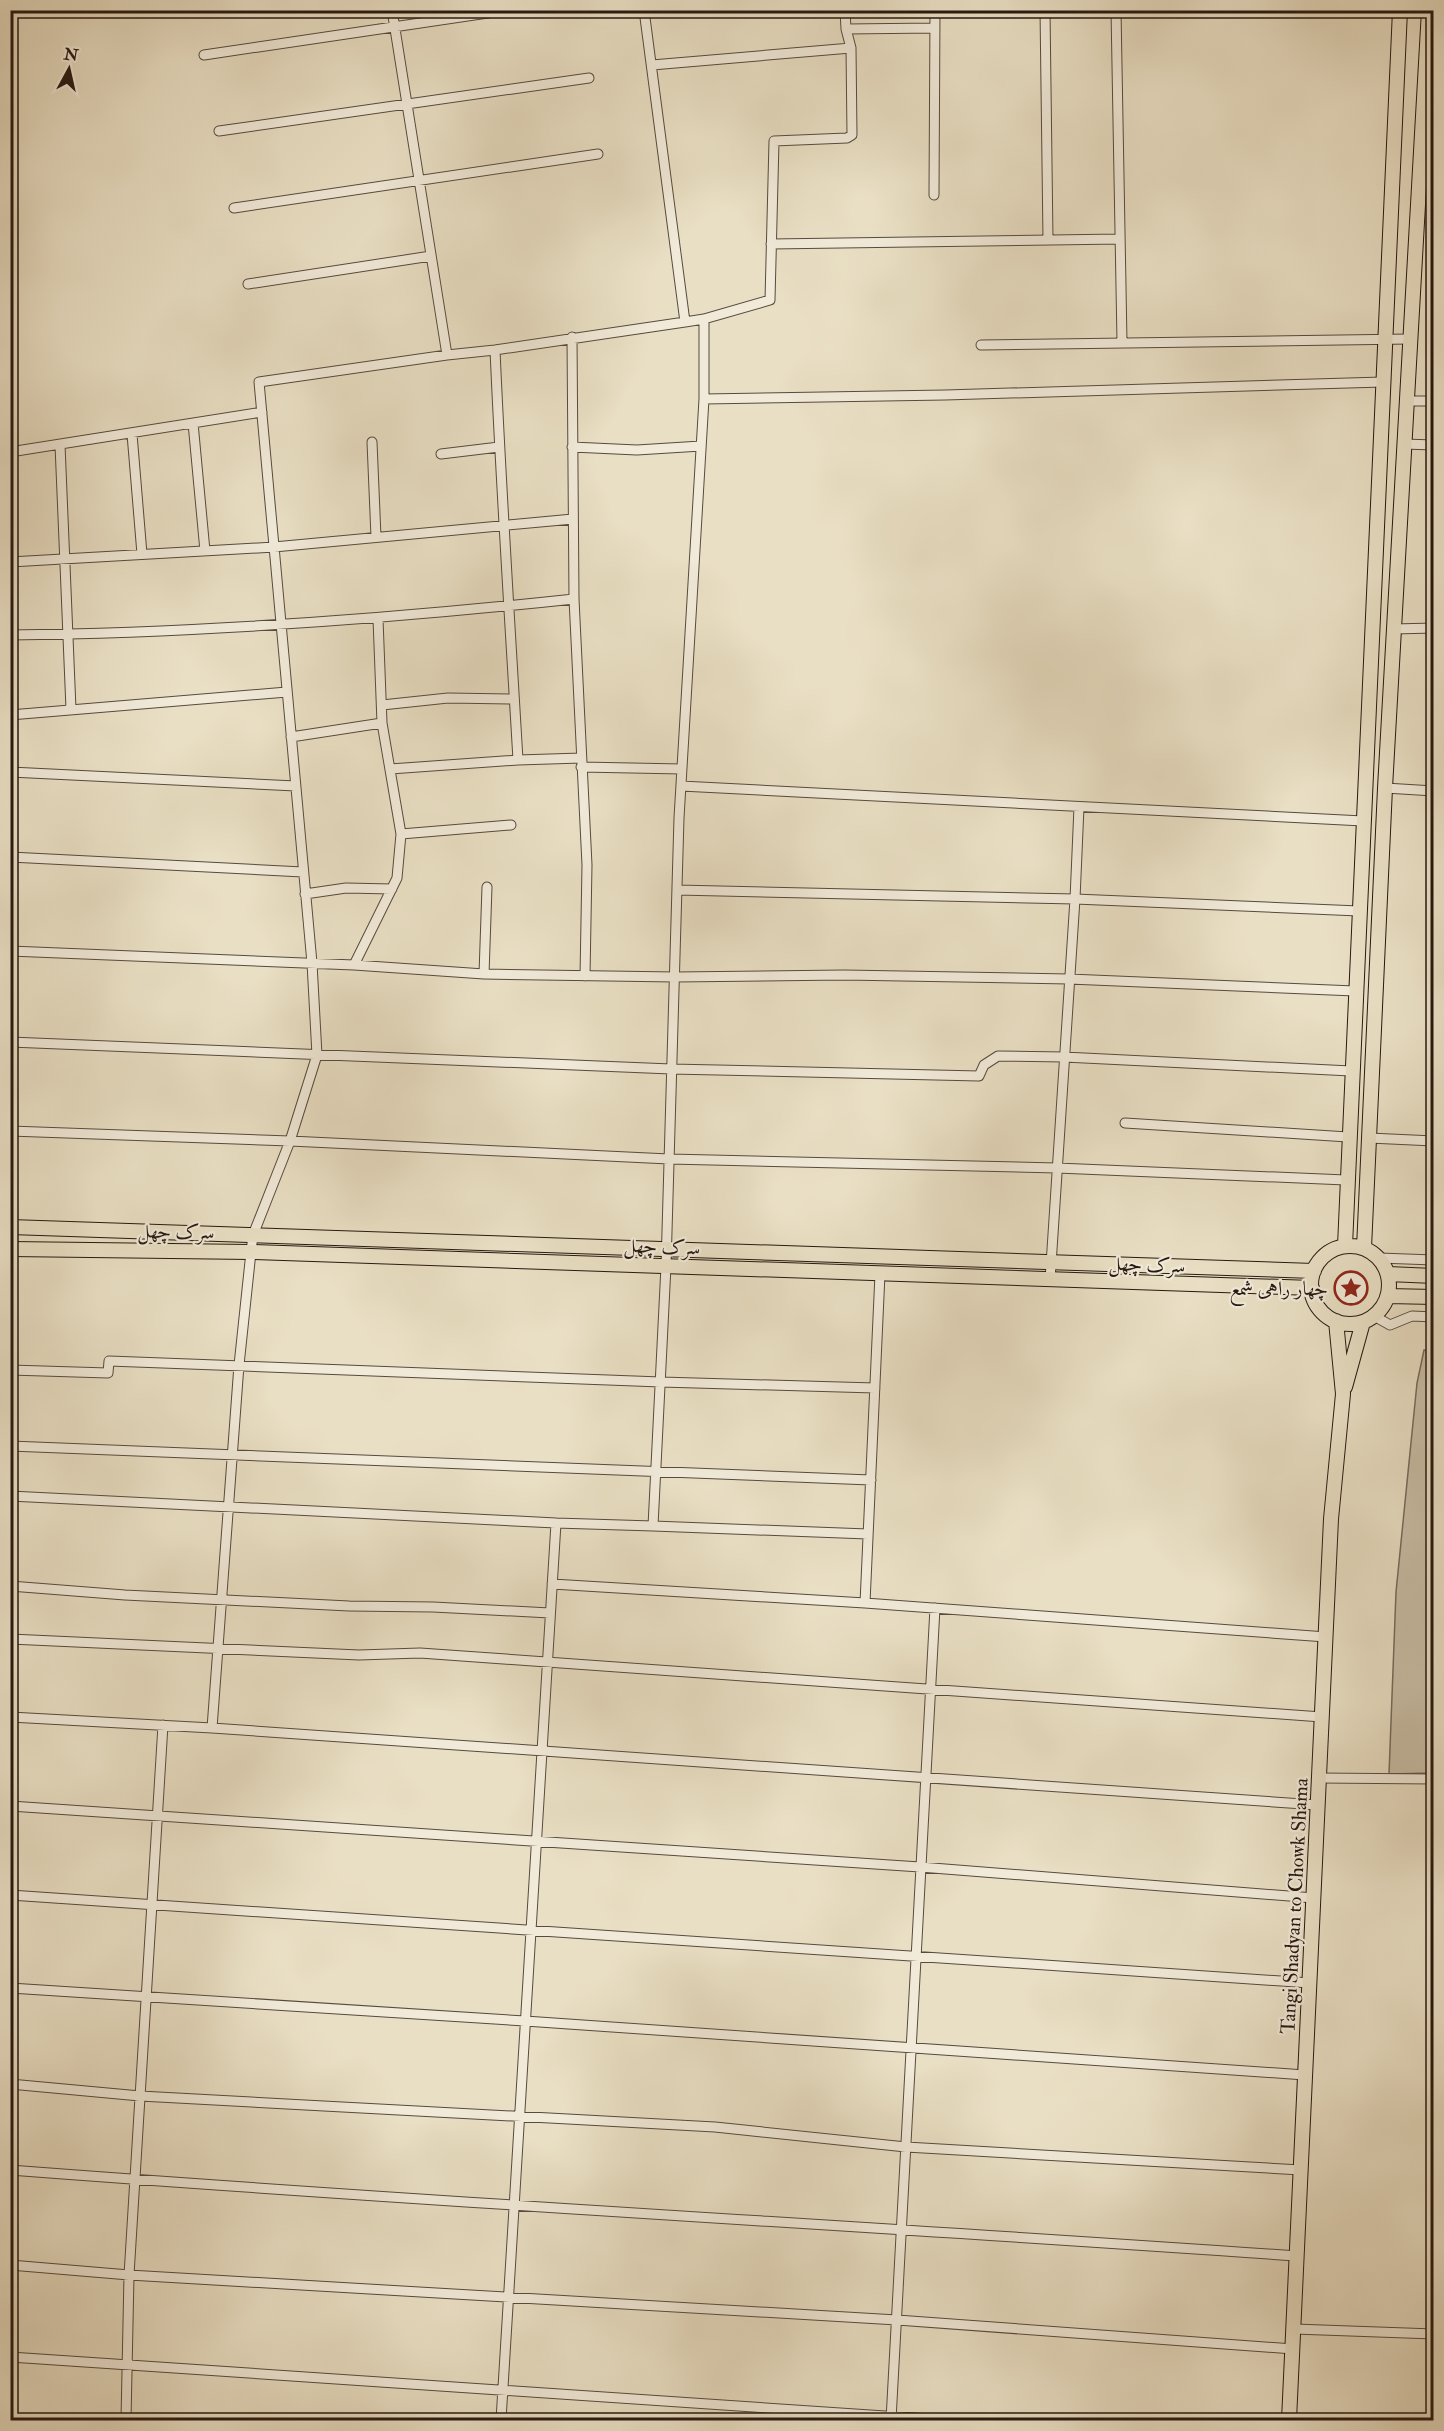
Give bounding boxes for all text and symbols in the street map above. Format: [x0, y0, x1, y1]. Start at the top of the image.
north arrow [39, 39, 99, 99]
text: N [61, 44, 80, 66]
street label: سرک چهل [137, 1218, 215, 1247]
street label: سرک چهل [623, 1233, 701, 1262]
street label: سرک چهل [1108, 1251, 1186, 1280]
place icon: چهار راهی شمع [1333, 1270, 1369, 1306]
place label: چهار راهی شمع [1229, 1276, 1328, 1306]
street label: Tangi Shadyan to Chowk Shama [1275, 1777, 1314, 2035]

